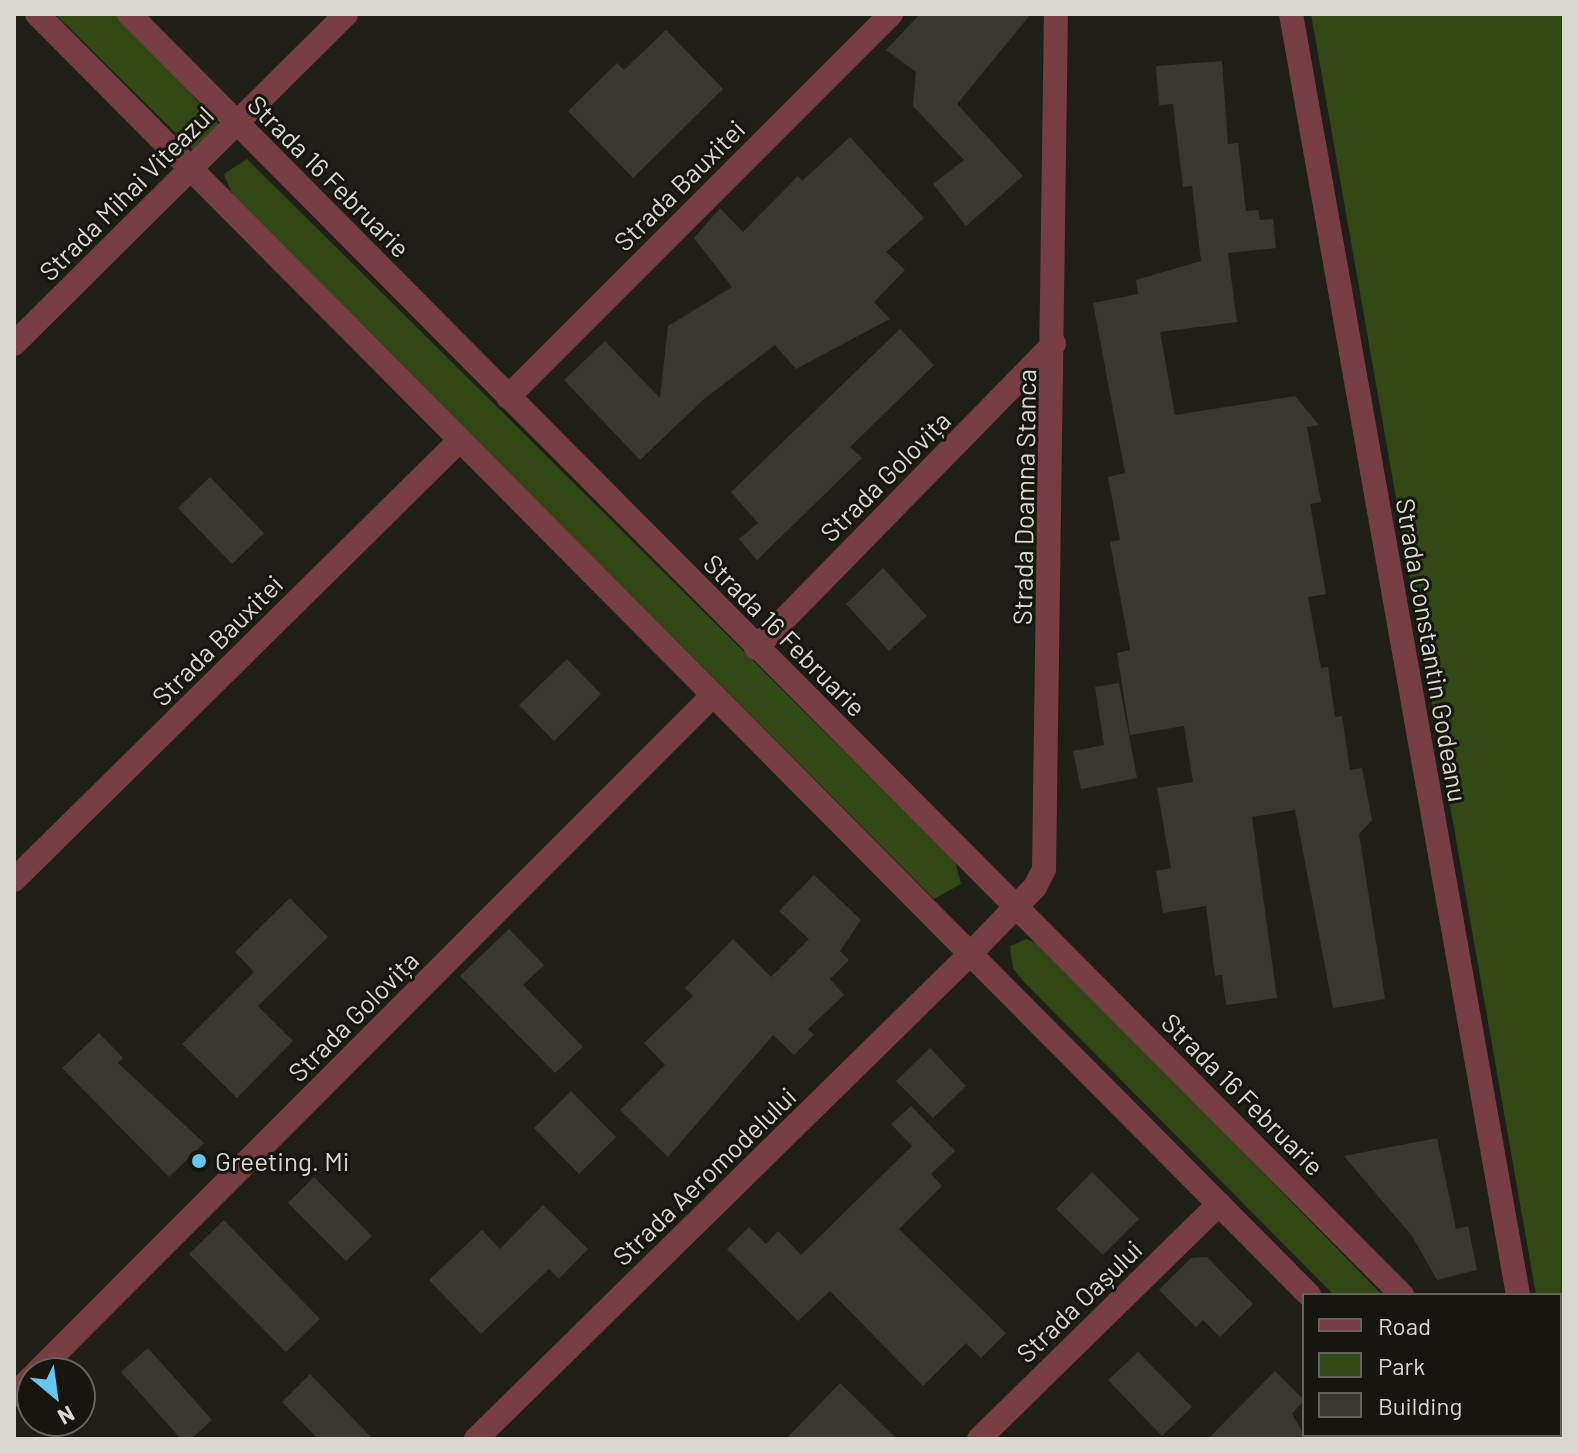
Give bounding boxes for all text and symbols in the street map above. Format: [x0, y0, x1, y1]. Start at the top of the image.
street label: Strada 16 Februarie [242, 89, 416, 263]
street label: Strada Mihai Viteazul [32, 99, 220, 287]
street label: Strada Bauxitei [607, 113, 751, 257]
street label: Strada Doamna Stanca [1006, 369, 1042, 625]
street label: Strada Golovița [813, 404, 957, 548]
street label: Strada Constantin Godeanu [1390, 496, 1474, 804]
street label: Strada 16 Februarie [698, 548, 872, 722]
street label: Strada Bauxitei [145, 568, 289, 712]
street label: Strada Golovița [281, 944, 425, 1088]
street label: Strada 16 Februarie [1156, 1007, 1330, 1181]
street label: Strada Aeromodelului [606, 1080, 802, 1272]
place label: Greeting. Mi [215, 1145, 349, 1177]
marker: Greeting. Mi [190, 1152, 208, 1170]
street label: Strada Oașului [1010, 1233, 1148, 1369]
legend [1302, 1293, 1562, 1437]
text: Road [1378, 1311, 1431, 1340]
text: Park [1378, 1351, 1425, 1380]
north arrow [16, 1357, 96, 1437]
text: Building [1378, 1391, 1462, 1420]
text: N [54, 1401, 79, 1431]

